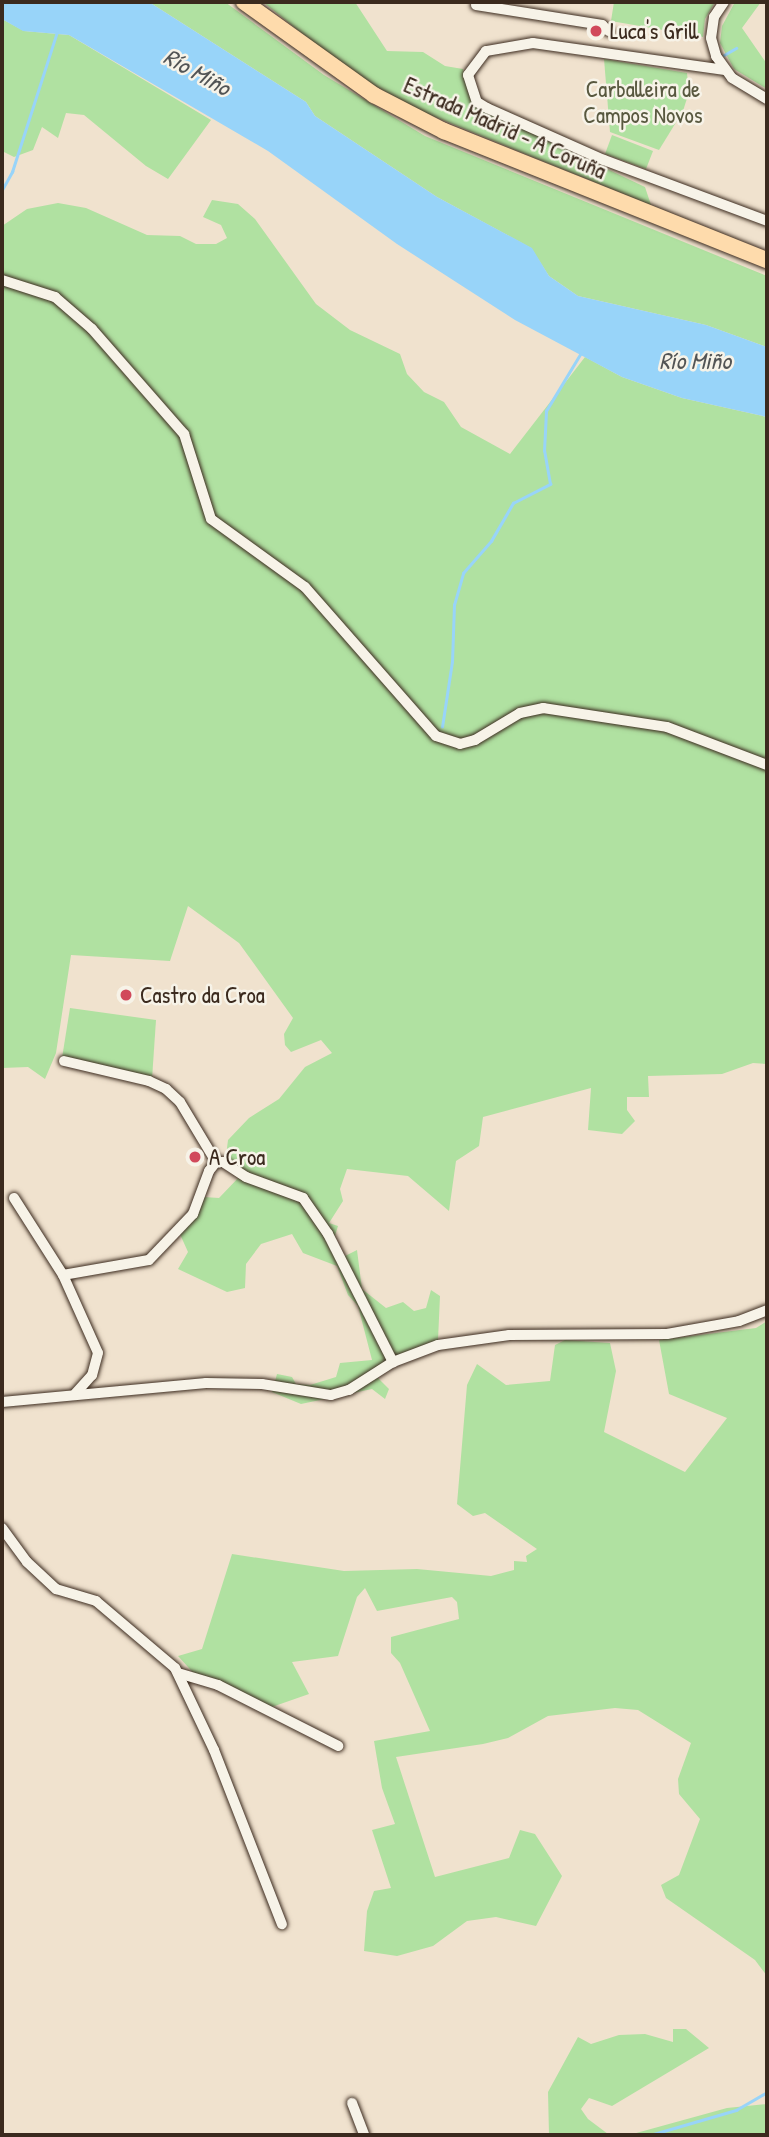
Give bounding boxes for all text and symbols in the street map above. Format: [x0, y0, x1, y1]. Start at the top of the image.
place label: Luca's Grill [610, 17, 699, 45]
marker: Luca's Grill [588, 23, 604, 39]
water label: Río Miño [159, 42, 235, 102]
street label: Estrada Madrid - A Coruña [400, 71, 610, 185]
park label: Carballeira de Campos Novos [583, 75, 703, 129]
water label: Río Miño [659, 347, 731, 375]
place label: Castro da Croa [140, 981, 265, 1009]
marker: Castro da Croa [118, 987, 134, 1003]
place label: A Croa [209, 1143, 265, 1171]
marker: A Croa [187, 1149, 203, 1165]

